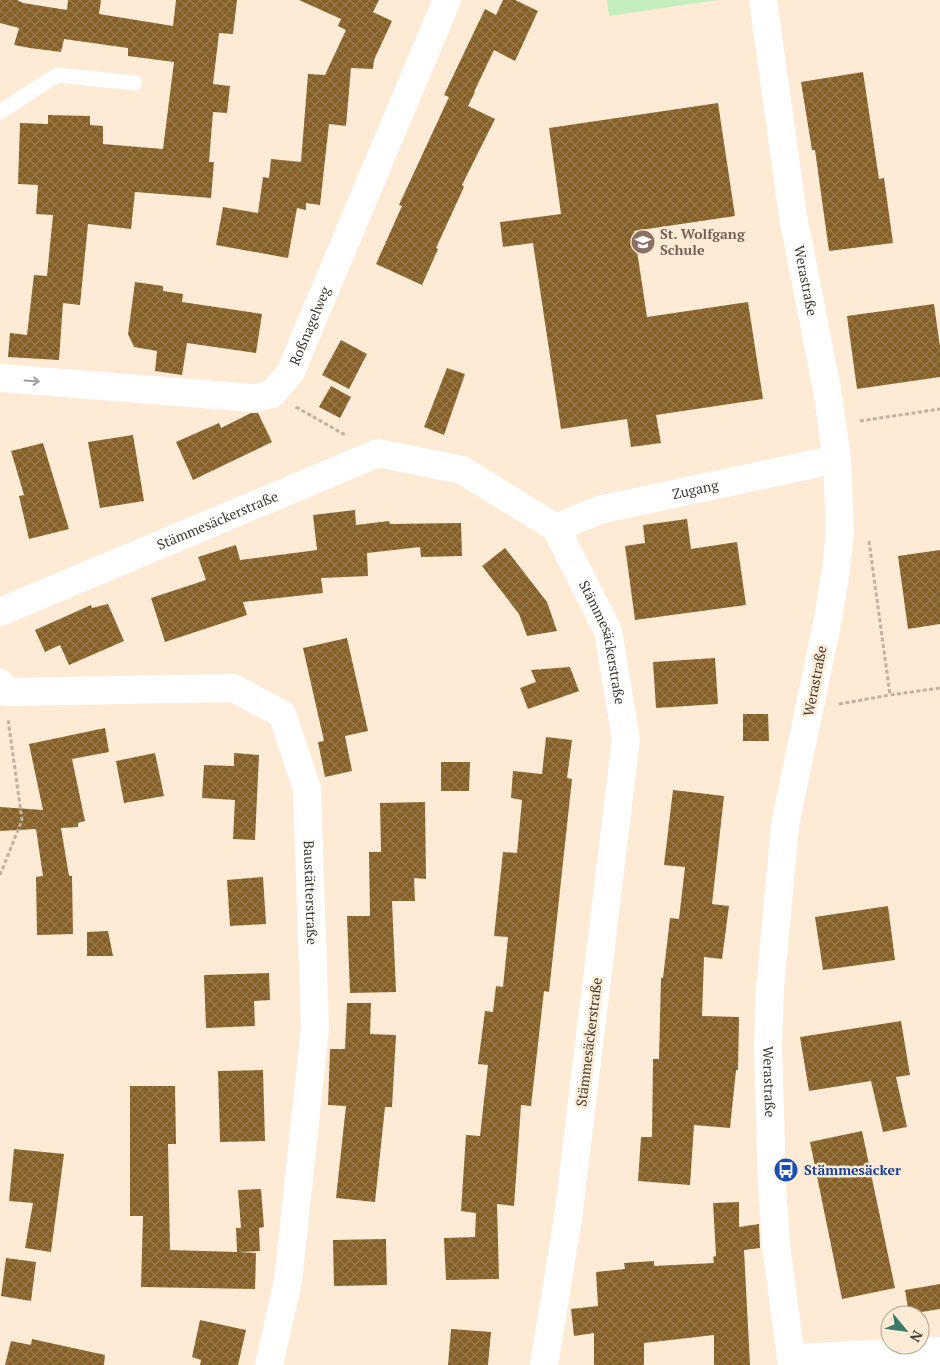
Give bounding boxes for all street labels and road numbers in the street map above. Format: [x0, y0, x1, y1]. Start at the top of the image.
street label: Werastraße [790, 244, 822, 317]
street label: Roßnagelweg [284, 283, 335, 368]
street label: Zugang [670, 475, 721, 503]
street label: Stämmesäckerstraße [154, 486, 281, 554]
street label: Stämmesäckerstraße [575, 577, 630, 706]
street label: Werastraße [798, 644, 831, 718]
street label: Baustätterstraße [300, 840, 322, 945]
street label: Stämmesäckerstraße [571, 976, 606, 1108]
street label: Werastraße [759, 1046, 780, 1118]

